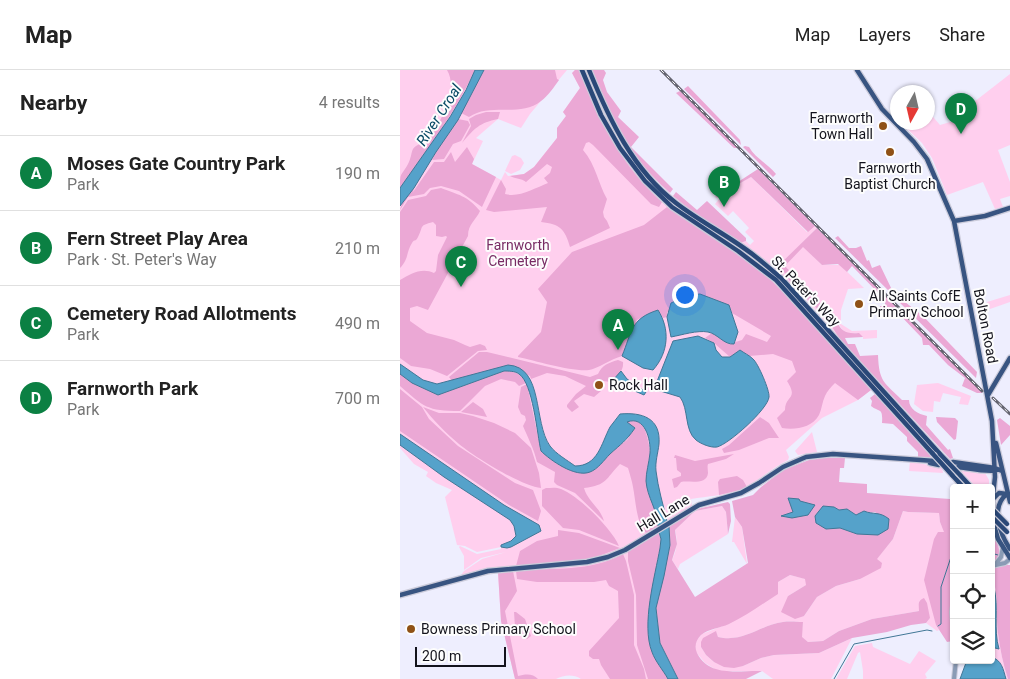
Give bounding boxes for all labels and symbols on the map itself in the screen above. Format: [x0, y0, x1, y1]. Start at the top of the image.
water label: River Croal [412, 80, 466, 149]
north arrow [890, 85, 935, 130]
pin: D [945, 93, 977, 134]
place label: Farnworth Town Hall [810, 110, 873, 142]
marker: Farnworth Town Hall [877, 120, 889, 132]
marker: Farnworth Baptist Church [884, 146, 896, 158]
place label: Farnworth Baptist Church [844, 160, 936, 192]
pin: B [708, 166, 740, 207]
park label: Farnworth Cemetery [486, 237, 550, 269]
pin: C [445, 246, 477, 287]
street label: St. Peter's Way [768, 252, 844, 330]
your location [672, 282, 698, 308]
street label: Bolton Road [971, 287, 1001, 365]
place label: All Saints CofE Primary School [869, 288, 964, 320]
marker: All Saints CofE Primary School [853, 298, 865, 310]
pin: A [602, 309, 634, 350]
place label: Rock Hall [609, 377, 668, 393]
marker: Rock Hall [593, 379, 605, 391]
street label: Hall Lane [634, 491, 692, 535]
place label: Bowness Primary School [421, 621, 576, 637]
marker: Bowness Primary School [405, 623, 417, 635]
scale bar [415, 644, 506, 667]

